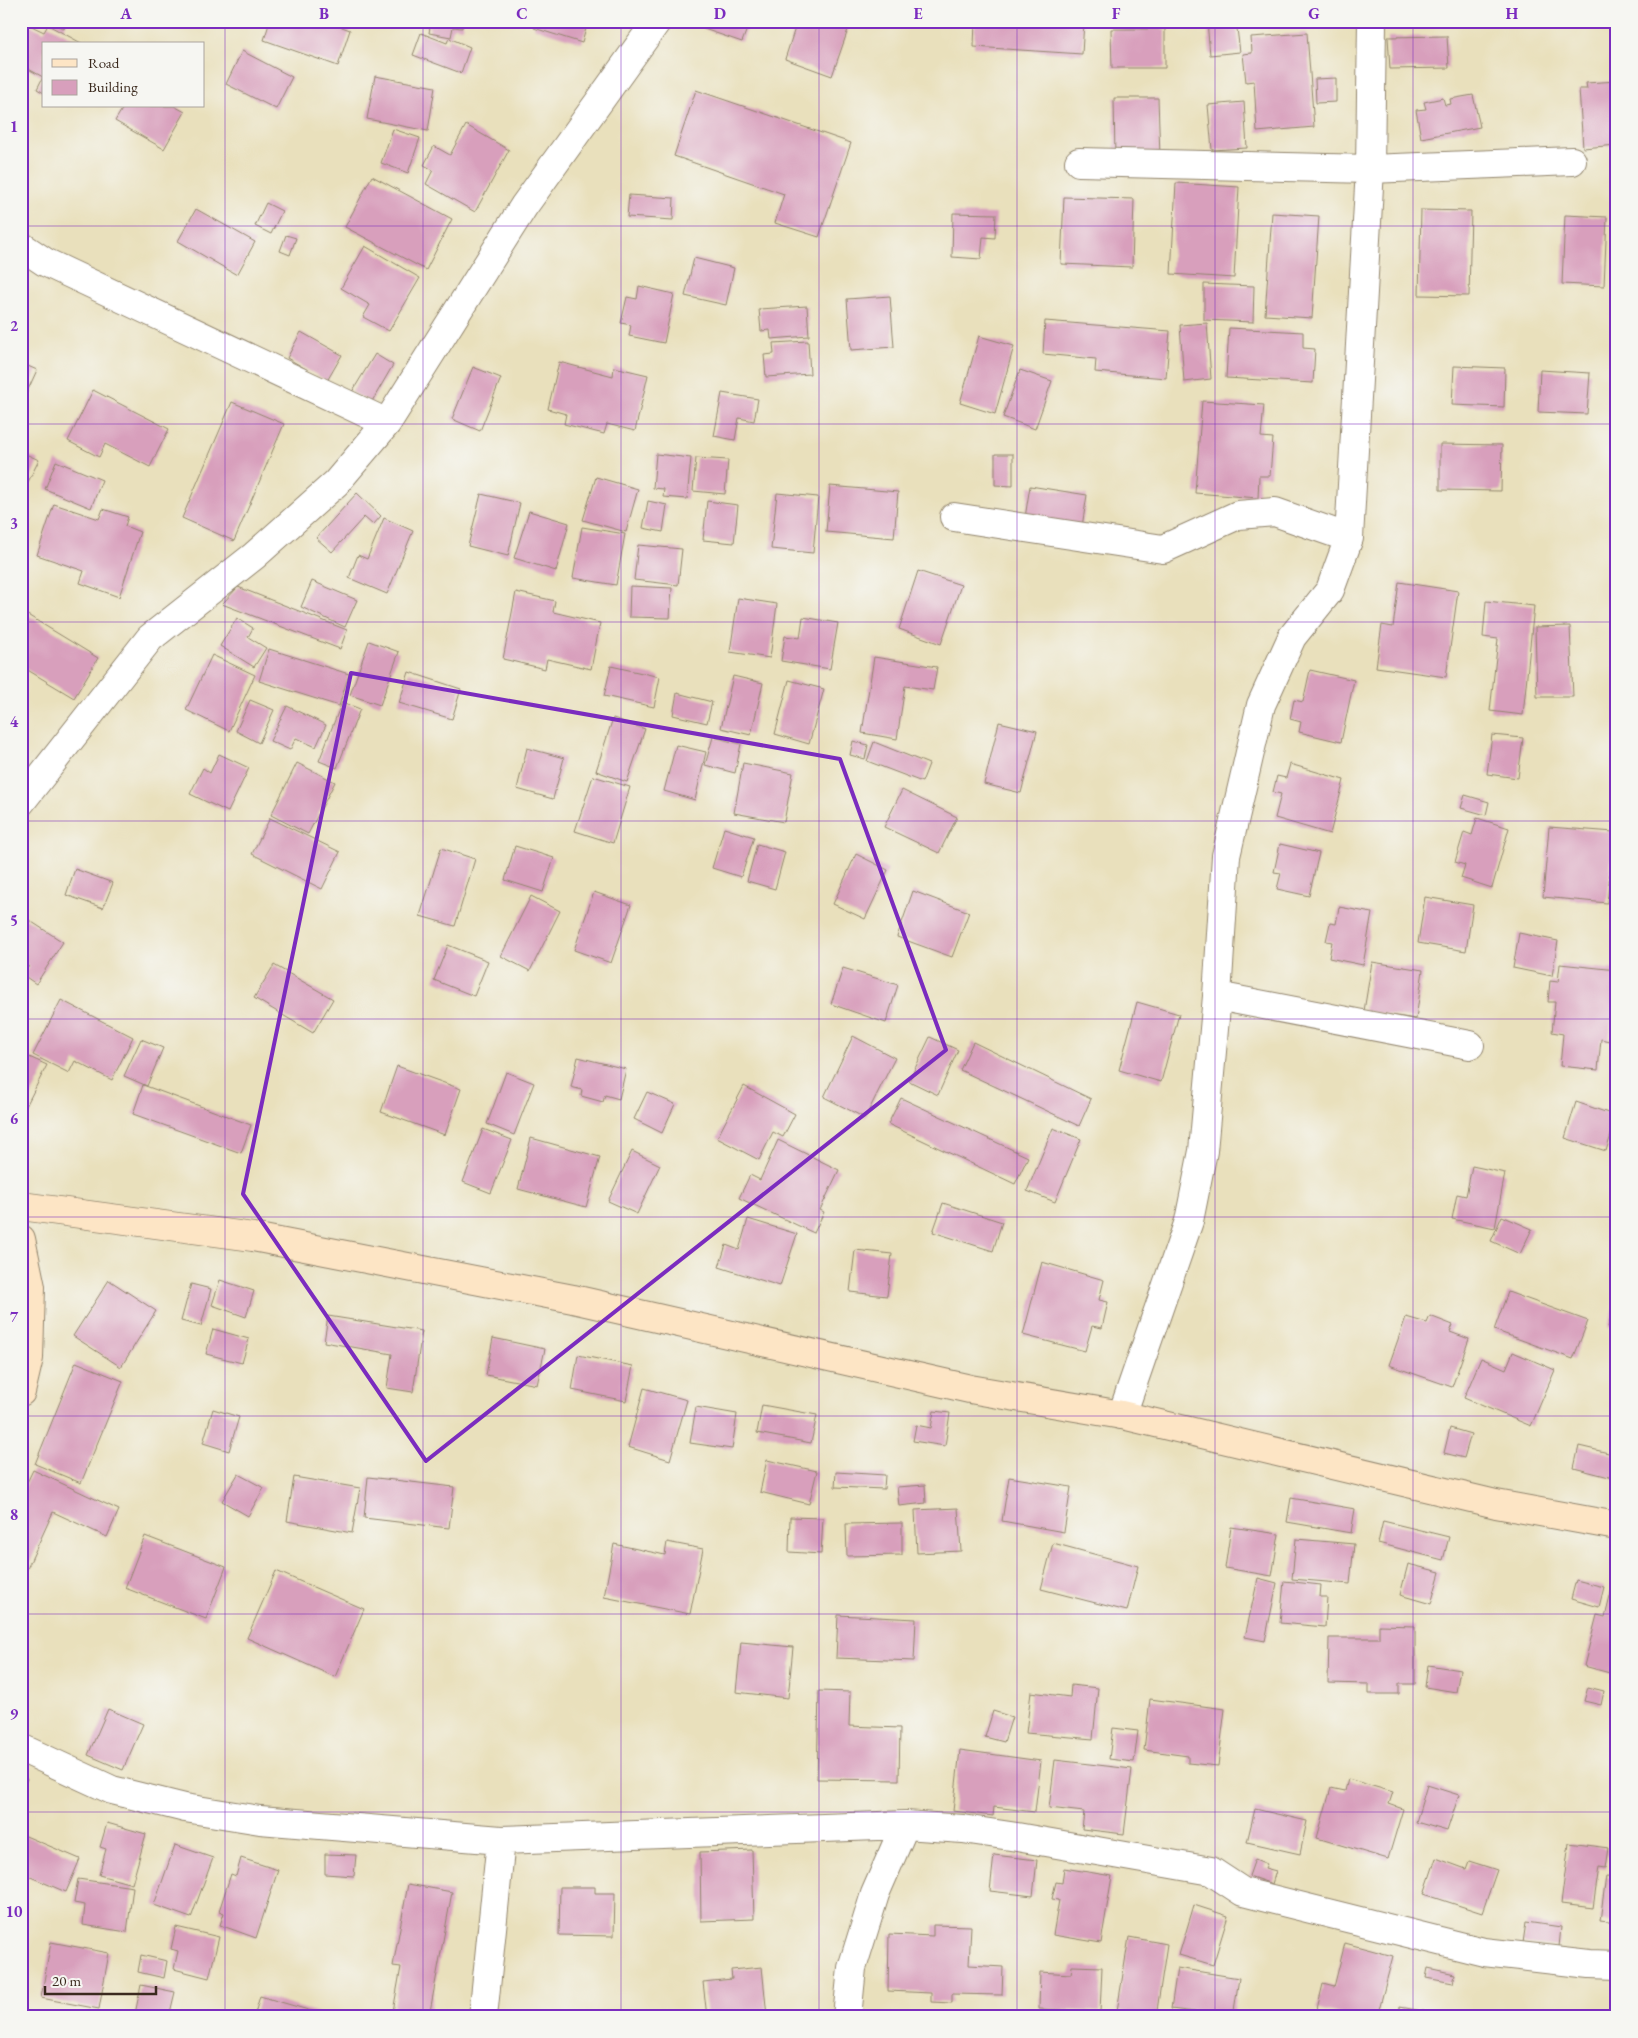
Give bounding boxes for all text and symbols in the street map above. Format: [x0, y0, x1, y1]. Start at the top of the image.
text: A [119, 3, 132, 24]
text: B [319, 3, 329, 24]
text: C [516, 3, 528, 24]
text: D [714, 3, 726, 24]
text: E [913, 3, 923, 24]
text: F [1112, 3, 1121, 24]
text: G [1308, 3, 1320, 24]
text: H [1506, 3, 1519, 24]
legend [42, 42, 205, 108]
text: Road [88, 53, 120, 72]
text: Building [88, 77, 138, 96]
text: 1 [10, 116, 18, 137]
text: 2 [10, 315, 19, 336]
text: 3 [10, 513, 18, 534]
text: 4 [10, 711, 19, 732]
text: 5 [10, 910, 18, 931]
text: 6 [10, 1108, 19, 1129]
text: 7 [10, 1306, 19, 1327]
text: 8 [10, 1504, 18, 1525]
text: 9 [10, 1703, 19, 1724]
text: 10 [6, 1901, 23, 1922]
scale bar [45, 1963, 156, 1995]
text: 20 m [52, 1971, 81, 1990]

